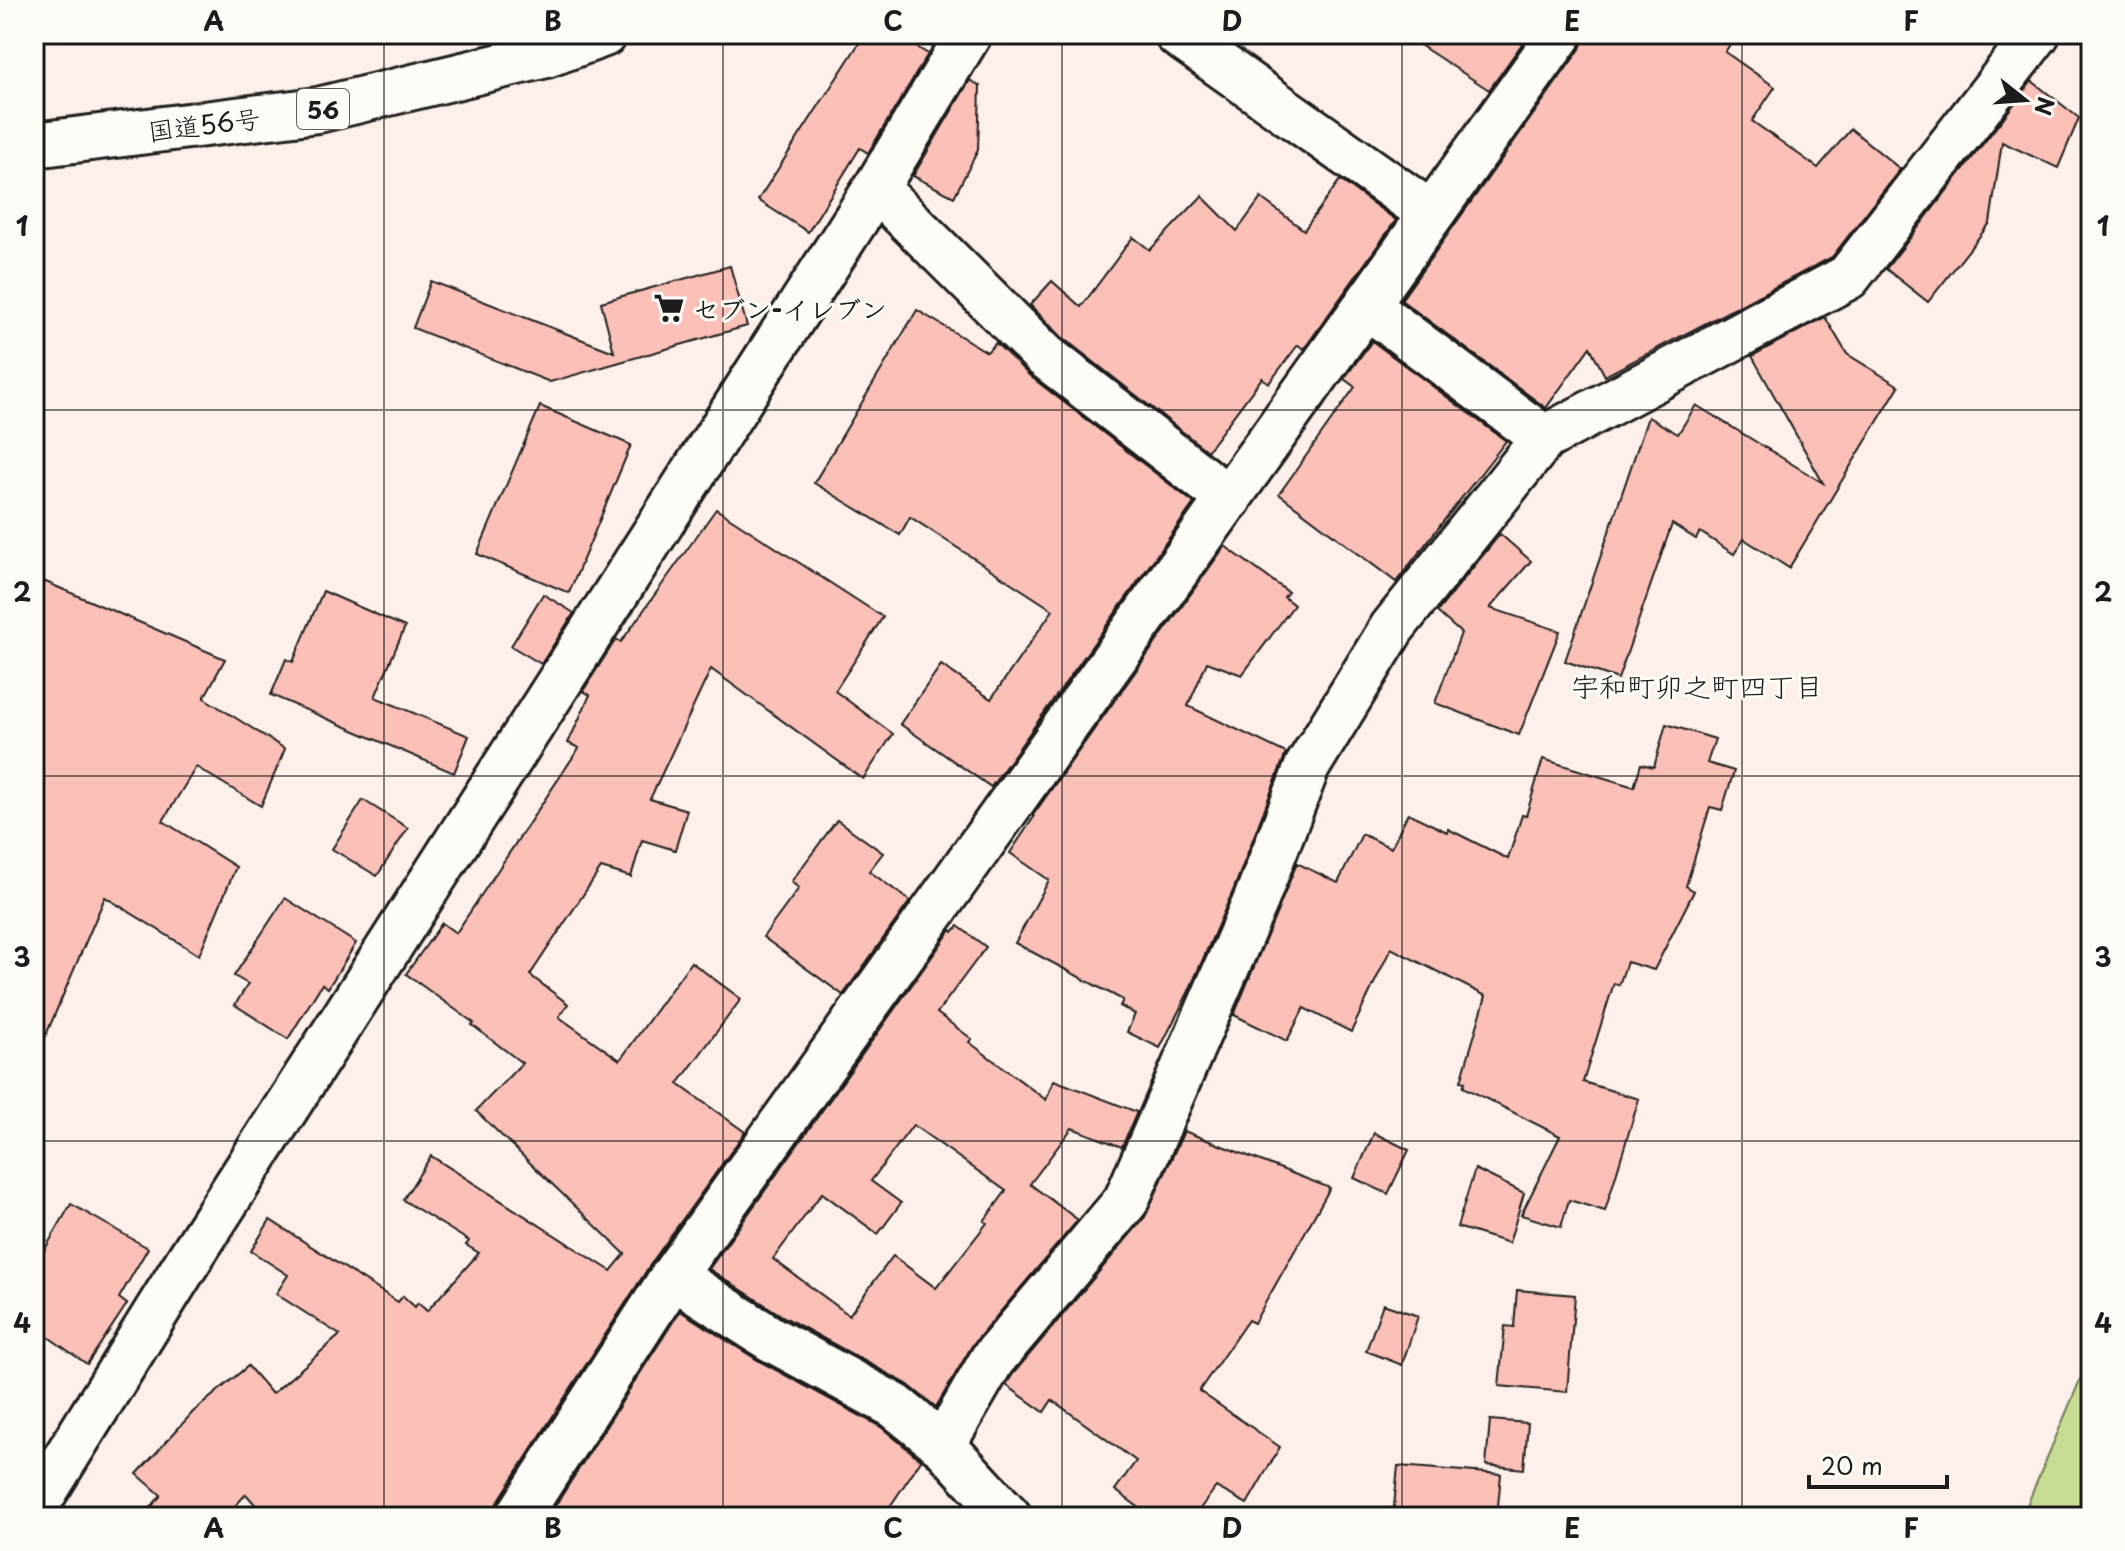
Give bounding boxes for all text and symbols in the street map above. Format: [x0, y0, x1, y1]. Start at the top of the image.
text: A [204, 1, 224, 40]
text: B [544, 1, 562, 40]
text: C [883, 1, 903, 40]
text: D [1222, 1, 1242, 40]
text: E [1564, 1, 1580, 40]
text: F [1903, 1, 1919, 40]
north arrow [1985, 60, 2065, 140]
road number: 56 [297, 89, 349, 129]
text: N [2027, 93, 2064, 119]
street label: 国道56号 [146, 98, 262, 150]
text: 1 [16, 206, 28, 245]
text: 1 [2097, 206, 2109, 245]
place label: セブン-イレブン [693, 289, 887, 328]
supermarket icon: セブン-イレブン [652, 291, 686, 325]
text: 2 [13, 572, 31, 611]
text: 2 [2094, 572, 2112, 611]
district label: 宇和町卯之町四丁目 [1571, 664, 1823, 707]
text: 3 [13, 937, 31, 976]
text: 3 [2094, 937, 2112, 976]
text: 4 [13, 1303, 31, 1342]
text: 4 [2094, 1303, 2112, 1342]
scale bar [1809, 1439, 1947, 1489]
text: 20 m [1821, 1447, 1883, 1483]
text: A [204, 1508, 224, 1547]
text: B [544, 1508, 562, 1547]
text: C [883, 1508, 903, 1547]
text: D [1222, 1508, 1242, 1547]
text: E [1564, 1508, 1580, 1547]
text: F [1903, 1508, 1919, 1547]

